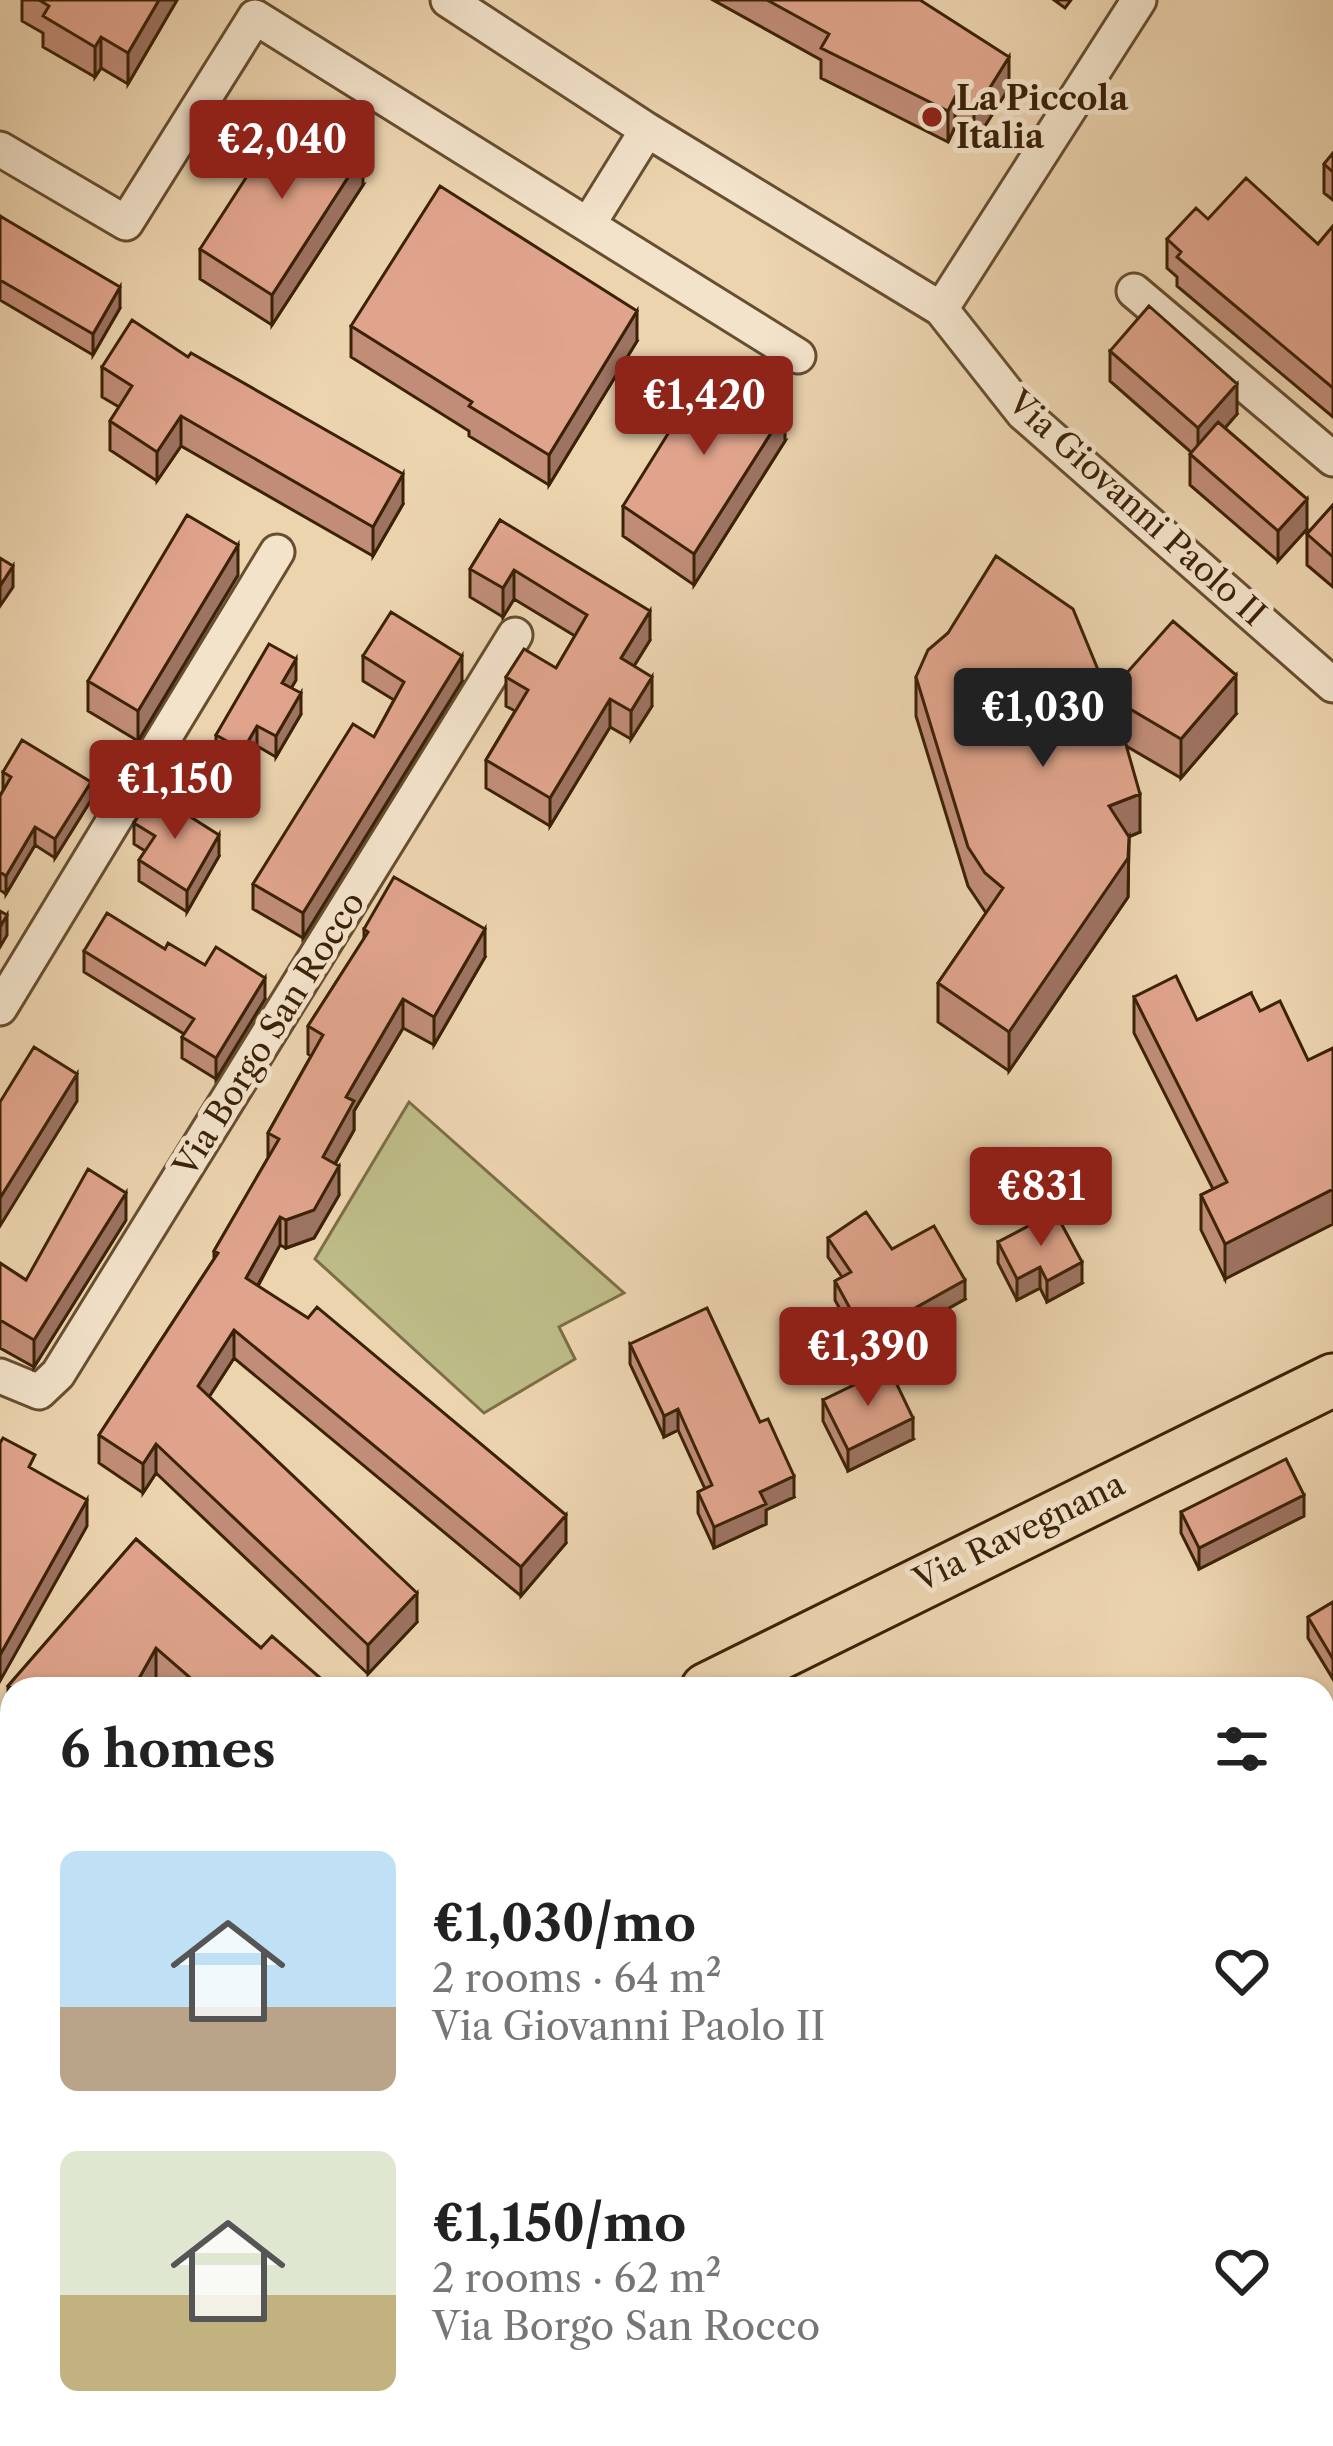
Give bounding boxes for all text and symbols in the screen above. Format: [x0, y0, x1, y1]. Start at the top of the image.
place label: La Piccola Italia [956, 78, 1129, 157]
pin: €2,040 [184, 100, 380, 202]
marker: La Piccola Italia [919, 104, 945, 130]
text: €2,040 [217, 115, 347, 163]
pin: €1,420 [606, 356, 802, 458]
text: €1,420 [642, 371, 766, 419]
street label: Via Giovanni Paolo II [999, 381, 1274, 635]
pin: €1,030 [945, 668, 1141, 770]
text: €1,030 [981, 683, 1105, 731]
pin: €1,150 [77, 740, 273, 842]
text: €1,150 [117, 755, 233, 803]
street label: Via Borgo San Rocco [164, 884, 373, 1185]
pin: €831 [970, 1147, 1112, 1249]
text: €831 [997, 1162, 1085, 1210]
pin: €1,390 [770, 1307, 966, 1409]
text: €1,390 [806, 1322, 930, 1370]
street label: Via Ravegnana [906, 1463, 1132, 1601]
icon: filters [1209, 1716, 1275, 1782]
text: 6 homes [60, 1718, 276, 1780]
text: €1,030/mo [432, 1892, 696, 1954]
icon: home [156, 1899, 300, 2043]
icon: heart [1209, 1938, 1275, 2004]
text: 2 rooms · 64 m² [432, 1954, 722, 2002]
text: Via Giovanni Paolo II [432, 2002, 825, 2050]
text: €1,150/mo [432, 2192, 686, 2254]
icon: home [156, 2199, 300, 2343]
icon: heart [1209, 2238, 1275, 2304]
text: 2 rooms · 62 m² [432, 2254, 722, 2302]
text: Via Borgo San Rocco [432, 2302, 820, 2350]

